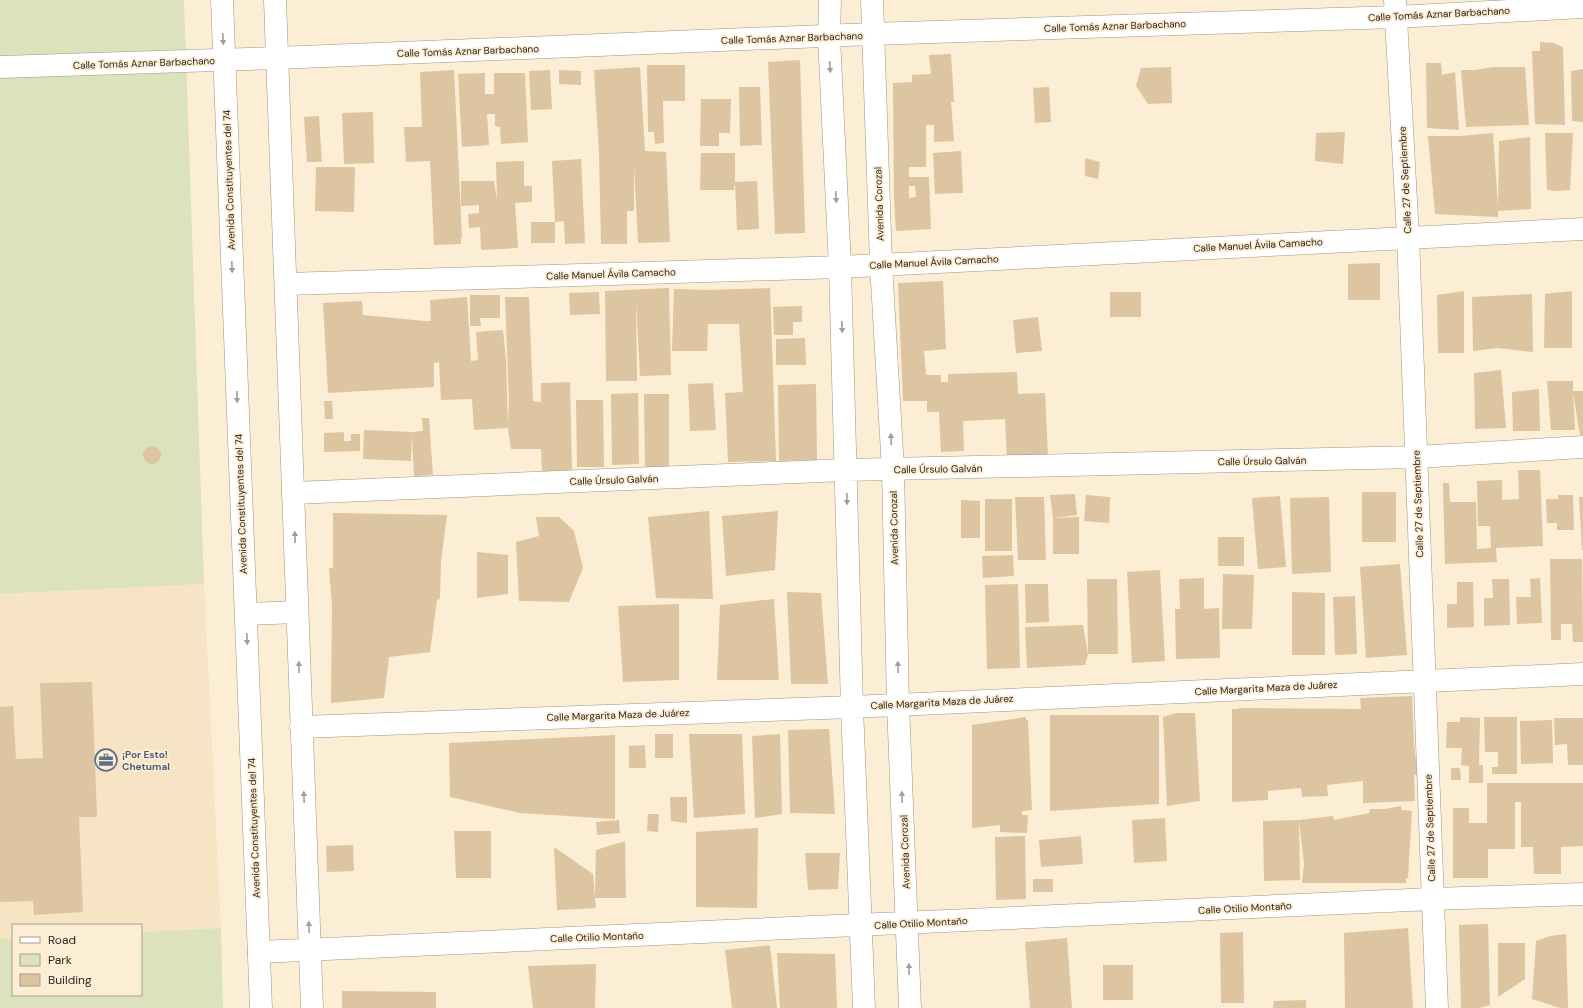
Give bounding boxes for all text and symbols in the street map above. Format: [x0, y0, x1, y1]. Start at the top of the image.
street label: Calle Tomás Aznar Barbachano [1368, 4, 1510, 24]
street label: Calle Tomás Aznar Barbachano [1044, 17, 1186, 35]
street label: Calle Tomás Aznar Barbachano [721, 29, 863, 47]
one-way arrow [220, 33, 227, 45]
street label: Calle Tomás Aznar Barbachano [397, 42, 539, 60]
street label: Calle Tomás Aznar Barbachano [73, 54, 215, 72]
one-way arrow [827, 61, 834, 73]
street label: Avenida Constituyentes del 74 [220, 110, 238, 250]
street label: Calle 27 de Septiembre [1396, 126, 1414, 234]
street label: Avenida Corozal [871, 167, 887, 241]
one-way arrow [833, 191, 840, 203]
street label: Calle Manuel Ávila Camacho [1193, 235, 1323, 255]
street label: Calle Manuel Ávila Camacho [869, 252, 999, 272]
one-way arrow [229, 261, 235, 274]
street label: Calle Manuel Ávila Camacho [546, 265, 676, 283]
one-way arrow [838, 321, 845, 333]
one-way arrow [234, 391, 241, 403]
one-way arrow [888, 432, 894, 445]
street label: Avenida Constituyentes del 74 [232, 434, 250, 574]
street label: Calle 27 de Septiembre [1410, 450, 1426, 558]
street label: Calle Úrsulo Galván [1218, 454, 1307, 468]
street label: Calle Úrsulo Galván [894, 462, 983, 476]
street label: Calle Úrsulo Galván [569, 472, 659, 488]
street label: Avenida Corozal [887, 491, 901, 565]
one-way arrow [844, 493, 850, 506]
one-way arrow [291, 531, 298, 543]
one-way arrow [243, 633, 250, 645]
one-way arrow [296, 660, 302, 673]
one-way arrow [894, 661, 901, 673]
street label: Calle Margarita Maza de Juárez [1194, 678, 1338, 698]
street label: Calle Margarita Maza de Juárez [870, 692, 1014, 712]
street label: Calle Margarita Maza de Juárez [546, 706, 690, 724]
office icon: ¡Por Esto! Chetumal [93, 747, 119, 773]
place label: ¡Por Esto! Chetumal [122, 748, 170, 773]
street label: Avenida Constituyentes del 74 [245, 758, 263, 898]
street label: Calle 27 de Septiembre [1422, 774, 1438, 882]
one-way arrow [301, 790, 307, 803]
one-way arrow [899, 791, 906, 803]
street label: Avenida Corozal [897, 815, 913, 889]
street label: Calle Otilio Montaño [1198, 899, 1292, 917]
street label: Calle Otilio Montaño [874, 914, 968, 932]
one-way arrow [305, 921, 312, 933]
legend [12, 924, 142, 996]
street label: Calle Otilio Montaño [550, 929, 644, 945]
text: Road [48, 932, 76, 948]
text: Park [48, 952, 72, 968]
one-way arrow [905, 963, 912, 975]
text: Building [48, 972, 92, 988]

